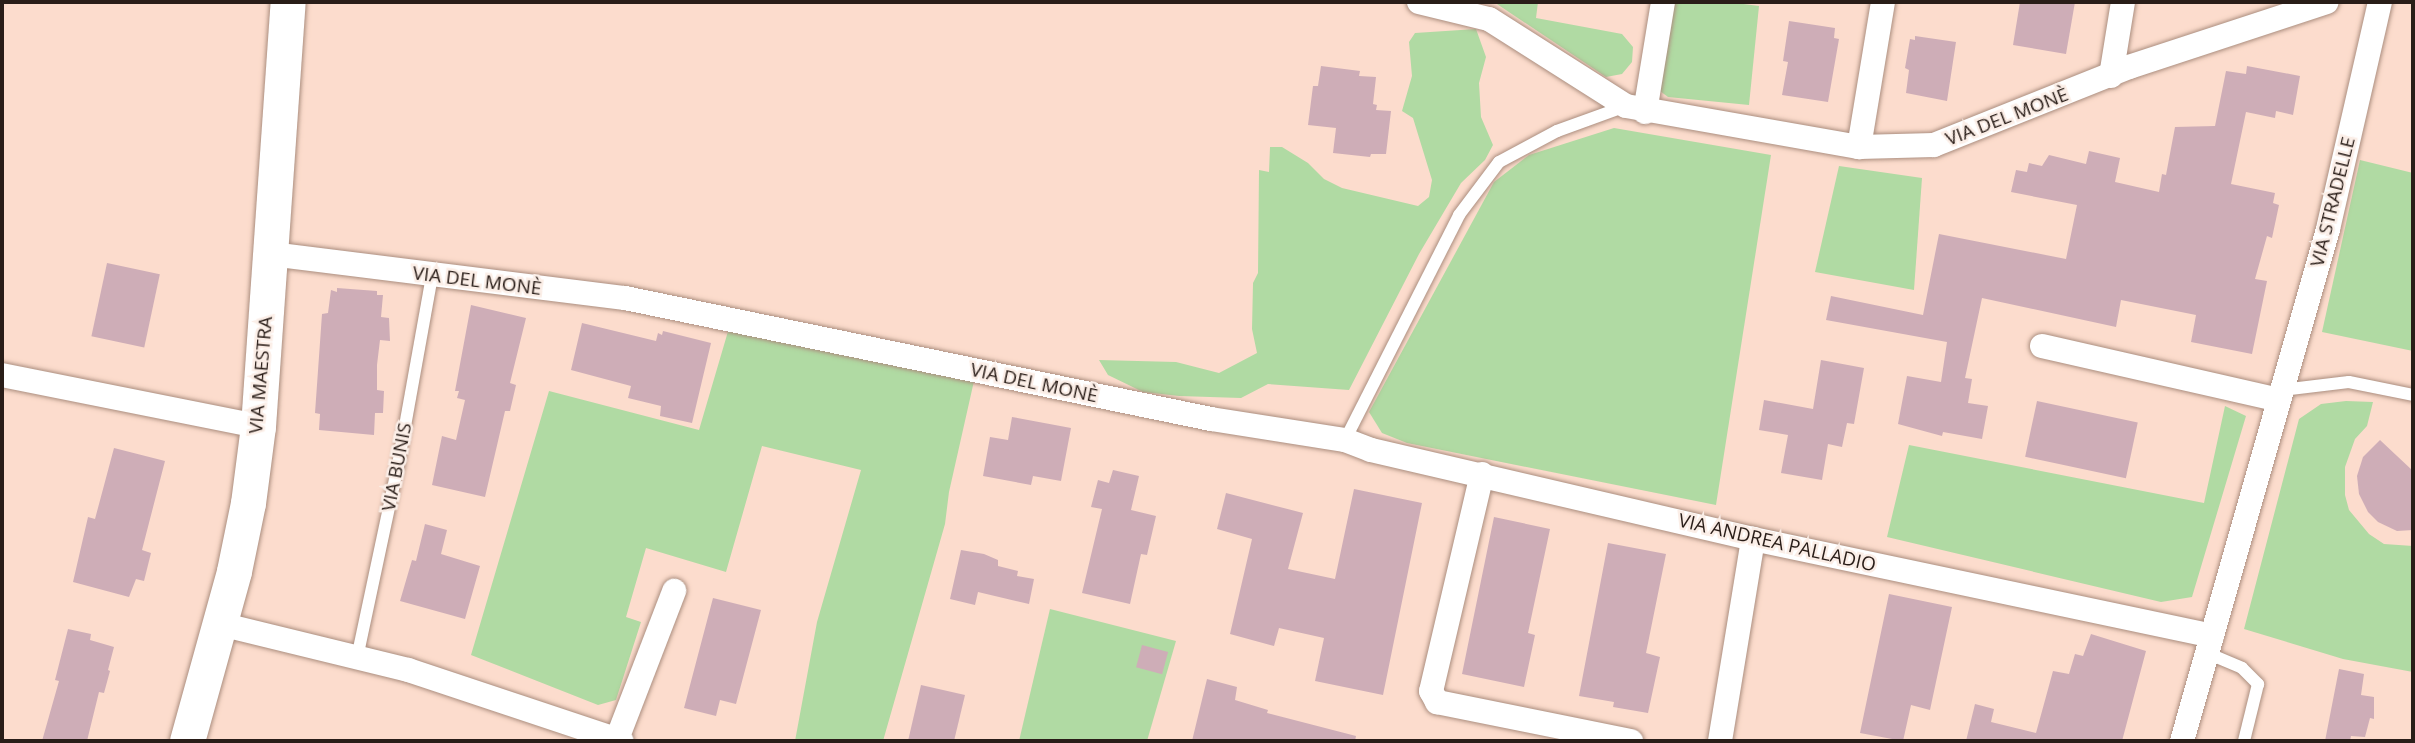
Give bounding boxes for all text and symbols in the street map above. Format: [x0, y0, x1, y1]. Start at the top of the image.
street label: VIA DEL MONÈ [1942, 83, 2072, 151]
street label: VIA STRADELLE [2306, 135, 2360, 269]
street label: VIA DEL MONÈ [411, 262, 543, 300]
street label: VIA MAESTRA [245, 315, 277, 435]
street label: VIA DEL MONÈ [968, 358, 1100, 408]
street label: VIA BUNIS [377, 421, 417, 513]
street label: VIA ANDREA PALLADIO [1676, 509, 1878, 577]

